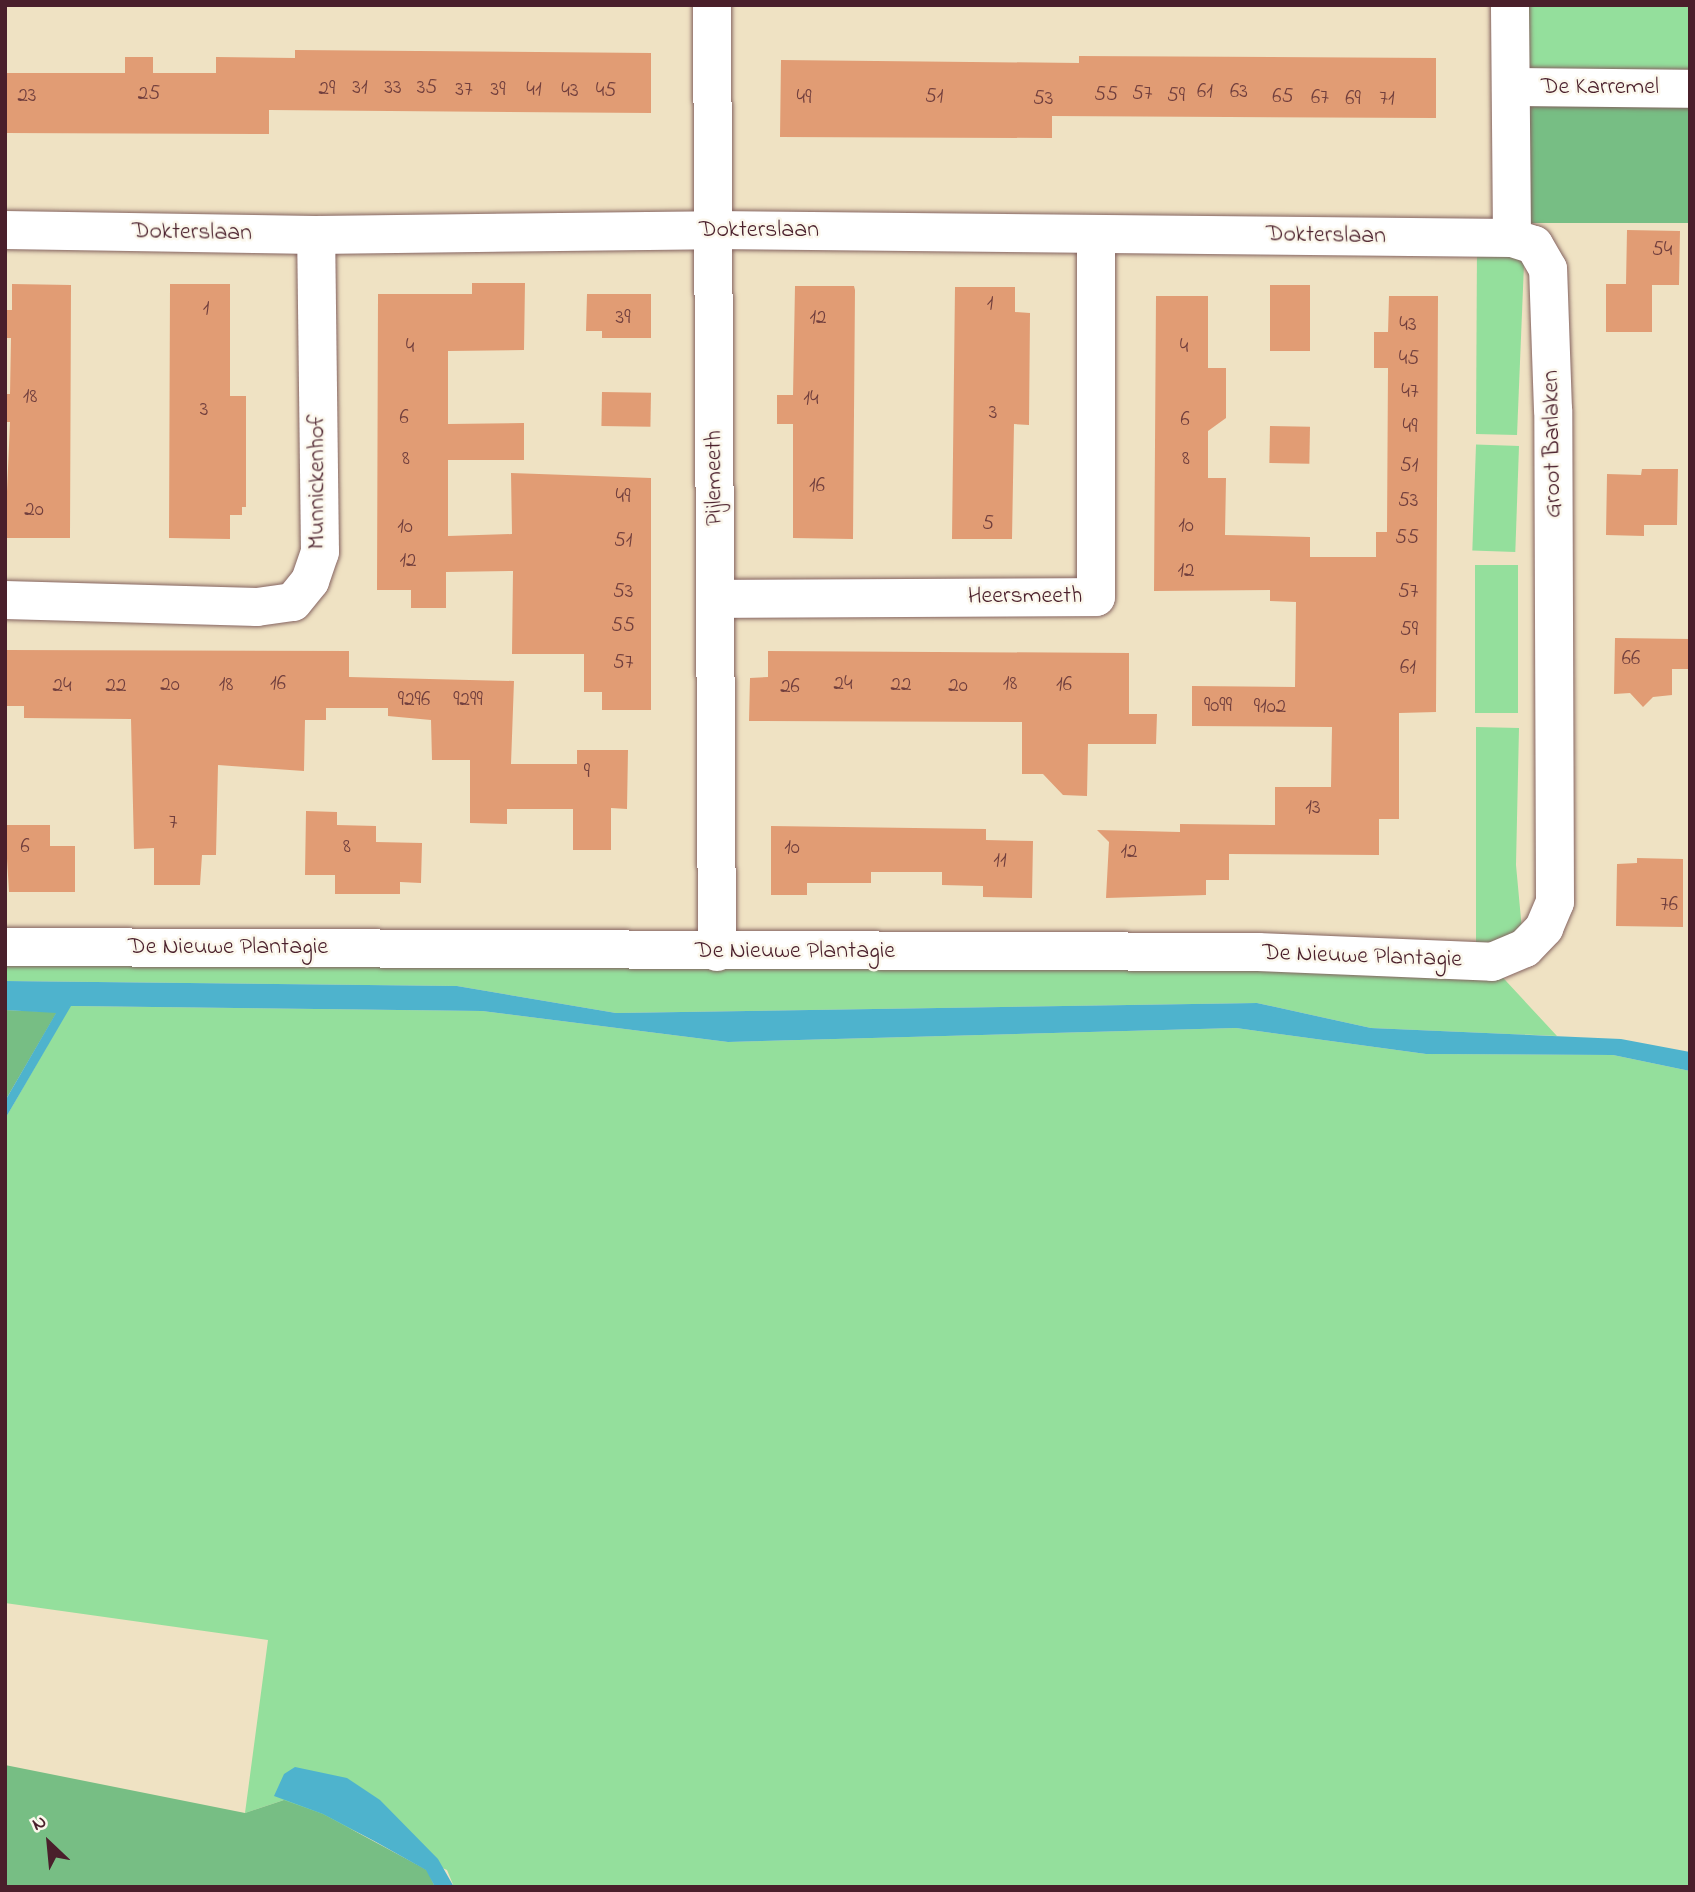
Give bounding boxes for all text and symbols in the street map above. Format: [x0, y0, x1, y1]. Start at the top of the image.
street label: De Karremel [1541, 74, 1659, 102]
house number: 31 [352, 75, 368, 101]
house number: 33 [384, 75, 402, 101]
house number: 35 [417, 75, 437, 101]
house number: 29 [319, 76, 335, 102]
house number: 37 [455, 77, 473, 103]
house number: 39 [491, 77, 505, 103]
house number: 41 [526, 77, 542, 103]
house number: 43 [561, 78, 579, 104]
house number: 45 [596, 78, 616, 104]
house number: 61 [1197, 79, 1213, 105]
house number: 63 [1230, 79, 1248, 105]
house number: 25 [138, 81, 160, 107]
house number: 57 [1132, 81, 1152, 107]
house number: 55 [1094, 82, 1118, 108]
house number: 23 [17, 83, 37, 109]
house number: 59 [1167, 83, 1185, 109]
house number: 51 [925, 84, 943, 110]
house number: 65 [1272, 84, 1294, 110]
house number: 49 [797, 85, 811, 111]
house number: 67 [1311, 85, 1329, 111]
house number: 53 [1033, 86, 1053, 112]
house number: 69 [1345, 86, 1361, 112]
house number: 71 [1379, 86, 1395, 112]
street label: Dokterslaan [699, 217, 819, 245]
street label: Dokterslaan [132, 218, 252, 248]
street label: Dokterslaan [1266, 221, 1386, 251]
house number: 54 [1652, 237, 1672, 263]
house number: 1 [987, 291, 993, 317]
house number: 1 [203, 296, 209, 322]
house number: 39 [616, 305, 630, 331]
house number: 12 [809, 305, 827, 331]
house number: 43 [1399, 312, 1417, 338]
house number: 4 [406, 334, 414, 360]
house number: 4 [1180, 334, 1188, 360]
house number: 45 [1399, 346, 1419, 372]
street label: Groot Barlaken [1537, 370, 1569, 518]
house number: 47 [1401, 379, 1419, 405]
house number: 18 [23, 384, 37, 410]
house number: 14 [803, 386, 819, 412]
house number: 3 [200, 397, 208, 423]
house number: 3 [989, 400, 997, 426]
house number: 6 [399, 405, 409, 431]
house number: 6 [1180, 407, 1190, 433]
house number: 49 [1403, 414, 1417, 440]
street label: Munnickenhof [304, 415, 332, 549]
street label: Pijlemeeth [701, 430, 729, 526]
house number: 8 [402, 446, 410, 472]
house number: 8 [1182, 446, 1190, 472]
house number: 51 [1400, 453, 1418, 479]
house number: 16 [809, 473, 825, 499]
house number: 49 [616, 484, 630, 510]
house number: 53 [1398, 488, 1418, 514]
house number: 20 [24, 497, 44, 523]
house number: 5 [982, 511, 994, 537]
house number: 10 [1178, 513, 1194, 539]
house number: 10 [397, 514, 413, 540]
house number: 55 [1395, 525, 1419, 551]
house number: 51 [614, 528, 632, 554]
house number: 12 [399, 548, 417, 574]
house number: 12 [1177, 558, 1195, 584]
house number: 53 [613, 579, 633, 605]
house number: 57 [1398, 579, 1418, 605]
street label: Heersmeeth [968, 583, 1082, 611]
house number: 55 [611, 613, 635, 639]
house number: 59 [1400, 617, 1418, 643]
house number: 66 [1622, 646, 1640, 672]
house number: 57 [613, 650, 633, 676]
house number: 61 [1400, 655, 1416, 681]
house number: 16 [270, 671, 286, 697]
house number: 24 [833, 671, 853, 697]
house number: 18 [1003, 671, 1017, 697]
house number: 20 [160, 672, 180, 698]
house number: 18 [219, 672, 233, 698]
house number: 22 [891, 672, 911, 698]
house number: 16 [1056, 672, 1072, 698]
house number: 24 [52, 673, 72, 699]
house number: 22 [106, 673, 126, 699]
house number: 20 [948, 673, 968, 699]
house number: 26 [780, 674, 800, 700]
house number: 9296 [398, 687, 430, 713]
house number: 9299 [453, 687, 483, 713]
house number: 9099 [1204, 693, 1232, 719]
house number: 9102 [1254, 694, 1286, 720]
house number: 9 [584, 759, 590, 785]
house number: 13 [1305, 795, 1321, 821]
house number: 7 [169, 810, 177, 836]
house number: 6 [20, 834, 30, 860]
house number: 8 [343, 834, 351, 860]
house number: 10 [784, 835, 800, 861]
house number: 12 [1120, 839, 1138, 865]
house number: 11 [993, 848, 1007, 874]
house number: 76 [1660, 892, 1678, 918]
street label: De Nieuwe Plantagie [128, 934, 328, 962]
street label: De Nieuwe Plantagie [695, 938, 895, 966]
street label: De Nieuwe Plantagie [1262, 939, 1462, 975]
north arrow [14, 1808, 84, 1878]
text: N [28, 1809, 51, 1839]

